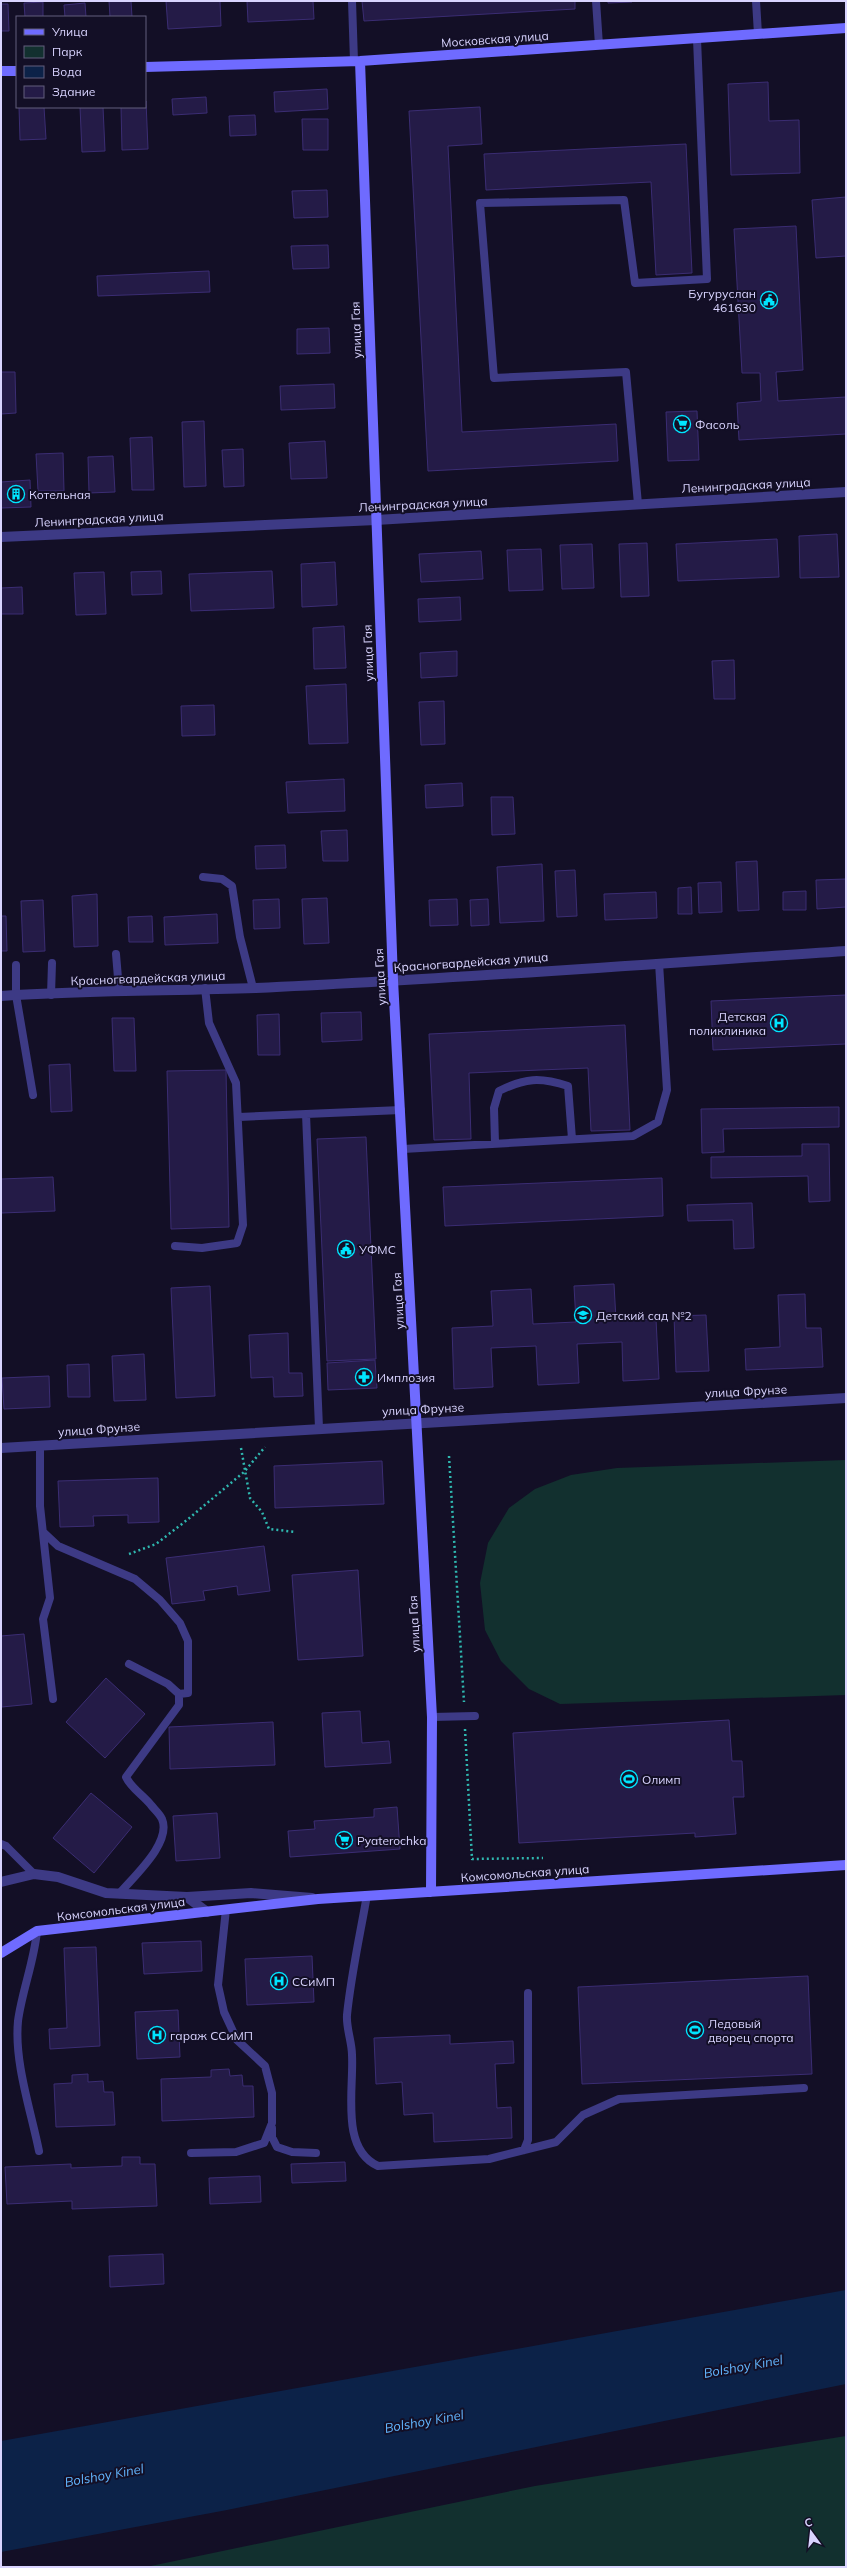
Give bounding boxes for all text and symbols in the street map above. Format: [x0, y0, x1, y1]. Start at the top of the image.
legend [16, 16, 146, 108]
text: Улица [51, 24, 88, 39]
street label: Московская улица [441, 28, 549, 50]
text: Парк [52, 44, 83, 59]
text: Вода [52, 64, 82, 79]
text: Здание [52, 84, 96, 99]
place label: Бугуруслан 461630 [688, 286, 756, 315]
public building icon: Бугуруслан 461630 [759, 290, 779, 310]
street label: улица Гая [348, 301, 364, 359]
supermarket icon: Фасоль [672, 414, 692, 434]
place label: Фасоль [695, 417, 740, 432]
street label: Ленинградская улица [681, 474, 811, 496]
building icon: Котельная [6, 484, 26, 504]
place label: Котельная [29, 487, 91, 502]
street label: Ленинградская улица [358, 493, 488, 515]
street label: Ленинградская улица [34, 508, 164, 530]
street label: улица Гая [360, 624, 376, 682]
street label: улица Гая [371, 948, 389, 1006]
street label: Красногвардейская улица [393, 949, 549, 975]
street label: Красногвардейская улица [70, 968, 226, 988]
place label: Детская поликлиника [689, 1009, 766, 1038]
hospital icon: Детская поликлиника [769, 1013, 789, 1033]
public building icon: УФМС [336, 1239, 356, 1259]
place label: УФМС [358, 1242, 396, 1257]
street label: улица Гая [389, 1272, 407, 1330]
school or university icon: Детский сад №2 [573, 1305, 593, 1325]
place label: Детский сад №2 [596, 1308, 692, 1323]
pharmacy icon: Имплозия [354, 1367, 374, 1387]
place label: Имплозия [377, 1370, 435, 1385]
street label: улица Фрунзе [705, 1381, 788, 1401]
street label: улица Фрунзе [382, 1399, 465, 1419]
street label: улица Фрунзе [57, 1419, 141, 1439]
street label: улица Гая [405, 1595, 423, 1653]
sports icon: Олимп [619, 1769, 639, 1789]
place label: Олимп [642, 1772, 681, 1787]
supermarket icon: Pyaterochka [334, 1830, 354, 1850]
place label: Pyaterochka [357, 1833, 426, 1848]
street label: Комсомольская улица [460, 1861, 590, 1885]
street label: Комсомольская улица [56, 1894, 186, 1924]
hospital icon: ССиМП [269, 1971, 289, 1991]
place label: ССиМП [292, 1974, 335, 1989]
place label: Ледовый дворец спорта [708, 2016, 794, 2045]
sports icon: Ледовый дворец спорта [685, 2020, 705, 2040]
hospital icon: гараж ССиМП [147, 2025, 167, 2045]
place label: гараж ССиМП [170, 2028, 253, 2043]
water label: Bolshoy Kinel [702, 2351, 785, 2381]
water label: Bolshoy Kinel [383, 2406, 466, 2436]
water label: Bolshoy Kinel [63, 2460, 146, 2490]
north arrow [791, 2512, 831, 2552]
text: С [803, 2514, 814, 2530]

